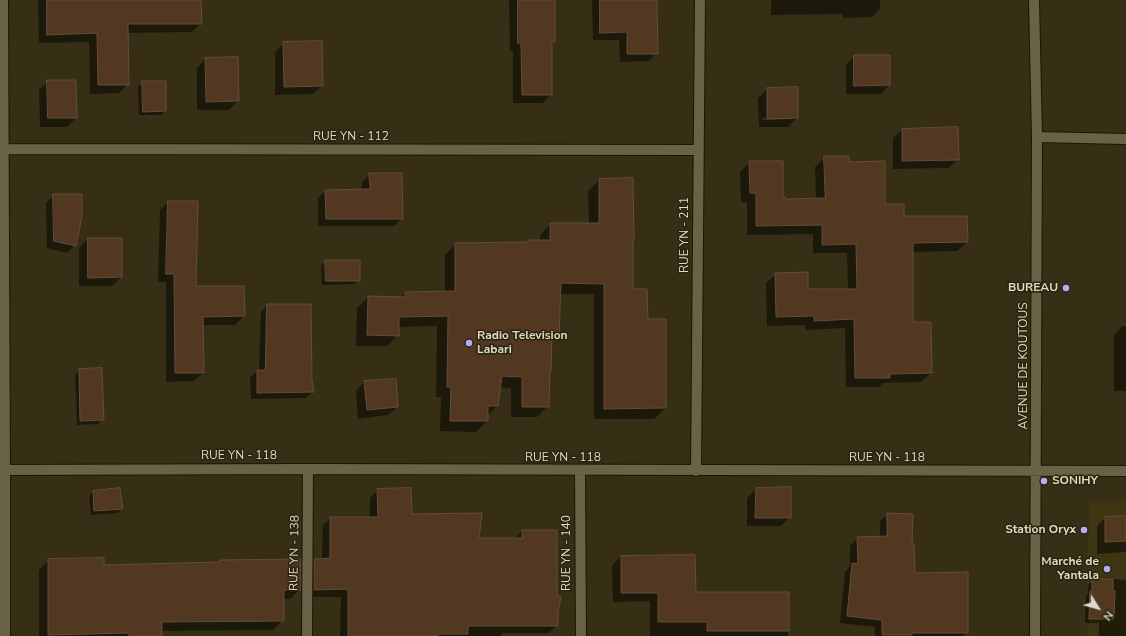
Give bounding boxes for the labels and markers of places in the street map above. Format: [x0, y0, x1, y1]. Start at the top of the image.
place label: BUREAU [1008, 281, 1058, 295]
marker: BUREAU [1061, 283, 1071, 293]
place label: Radio Television Labari [477, 329, 568, 357]
marker: Radio Television Labari [464, 338, 474, 348]
place label: SONIHY [1052, 474, 1098, 488]
marker: SONIHY [1039, 476, 1049, 486]
place label: Station Oryx [1005, 523, 1076, 537]
marker: Station Oryx [1079, 525, 1089, 535]
place label: Marché de Yantala [1041, 555, 1099, 583]
marker: Marché de Yantala [1102, 564, 1112, 574]

